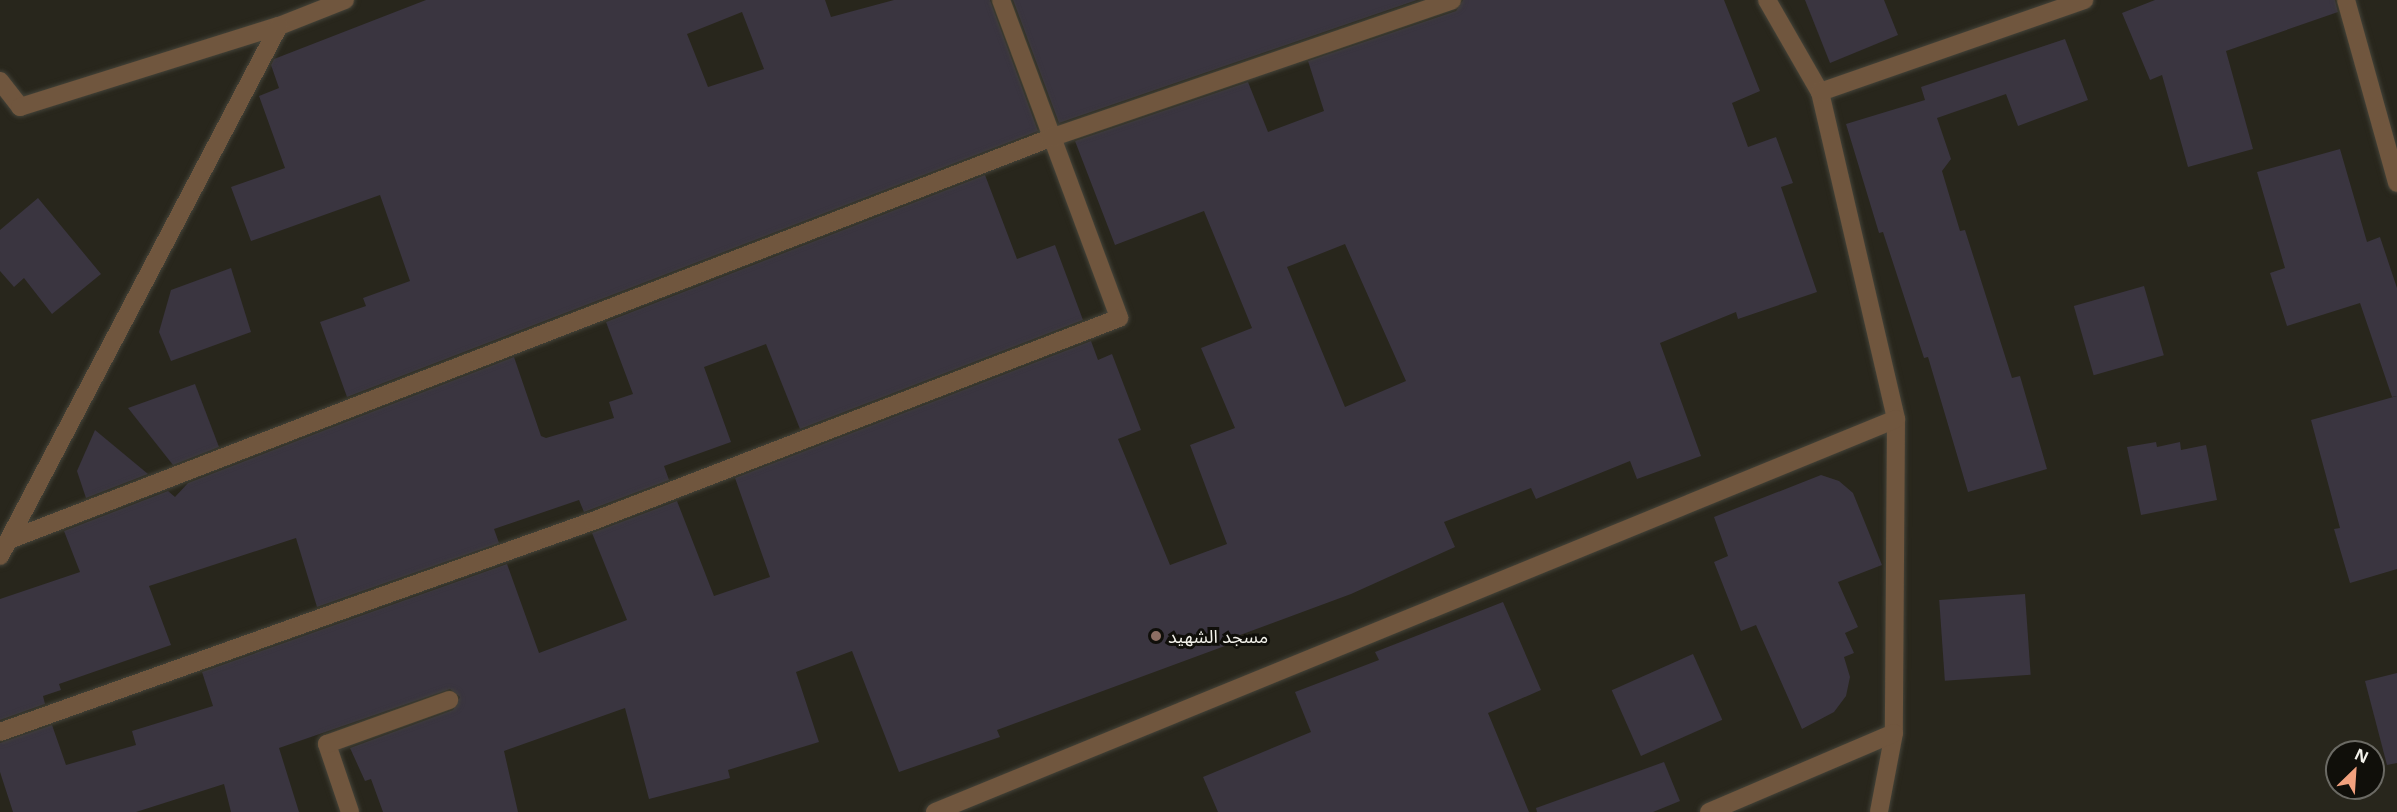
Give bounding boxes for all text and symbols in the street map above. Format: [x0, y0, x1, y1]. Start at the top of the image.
place label: مسجد الشهيد [1168, 625, 1268, 647]
marker: مسجد الشهيد [1149, 629, 1163, 643]
north arrow [2325, 740, 2385, 800]
text: N [2351, 743, 2372, 768]

